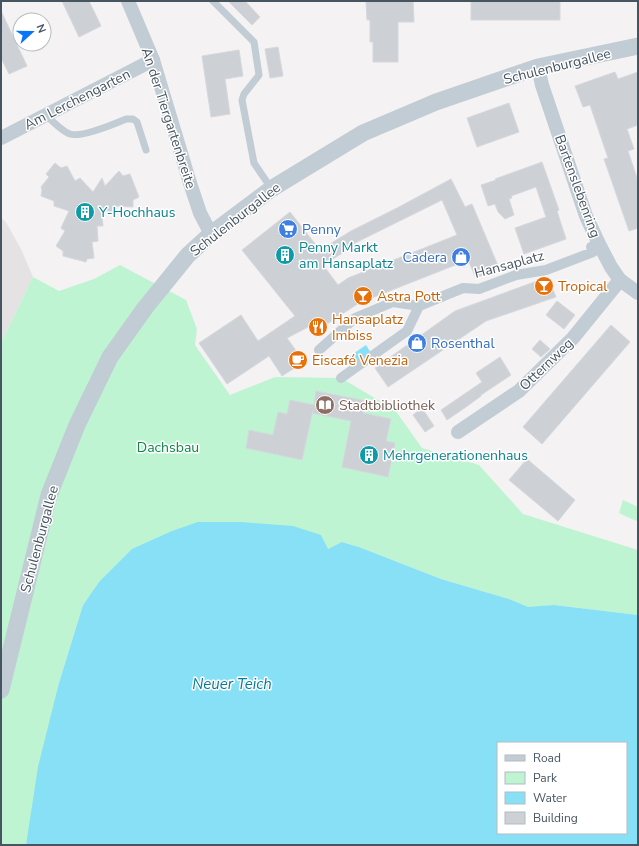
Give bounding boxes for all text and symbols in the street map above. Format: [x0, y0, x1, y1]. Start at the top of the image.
north arrow [12, 12, 52, 52]
text: N [32, 22, 49, 35]
street label: Schulenburgallee [501, 44, 613, 89]
street label: An der Tiergartenbreite [137, 45, 200, 191]
street label: Am Lerchengarten [21, 64, 134, 134]
street label: Bartenslebenring [550, 132, 605, 241]
street label: Schulenburgallee [186, 178, 285, 261]
building icon: Y-Hochhaus [74, 201, 96, 223]
place label: Y-Hochhaus [98, 203, 176, 222]
supermarket icon: Penny [277, 218, 299, 240]
place label: Penny [302, 220, 342, 239]
place label: Penny Markt am Hansaplatz [299, 238, 394, 273]
building icon: Penny Markt am Hansaplatz [274, 244, 296, 266]
shop icon: Cadera [450, 246, 472, 268]
street label: Hansaplatz [472, 246, 547, 283]
place label: Cadera [402, 248, 447, 267]
bar icon: Tropical [533, 275, 555, 297]
place label: Tropical [558, 277, 608, 296]
bar icon: Astra Pott [352, 285, 374, 307]
place label: Astra Pott [377, 287, 441, 306]
place label: Hansaplatz Imbiss [332, 310, 404, 345]
restaurant icon: Hansaplatz Imbiss [307, 316, 329, 338]
shop icon: Rosenthal [406, 332, 428, 354]
place label: Rosenthal [431, 334, 495, 353]
street label: Otternweg [515, 334, 577, 395]
cafe icon: Eiscafé Venezia [287, 349, 309, 371]
place label: Eiscafé Venezia [312, 351, 408, 370]
library icon: Stadtbibliothek [314, 394, 336, 416]
place label: Stadtbibliothek [339, 396, 436, 415]
park label: Dachsbau [137, 438, 199, 457]
building icon: Mehrgenerationenhaus [358, 444, 380, 466]
place label: Mehrgenerationenhaus [383, 446, 528, 465]
street label: Schulenburgallee [16, 484, 63, 595]
water label: Neuer Teich [192, 674, 272, 694]
legend [497, 742, 627, 834]
text: Road [533, 750, 561, 766]
text: Park [533, 770, 558, 786]
text: Water [533, 790, 567, 806]
text: Building [533, 810, 578, 826]

